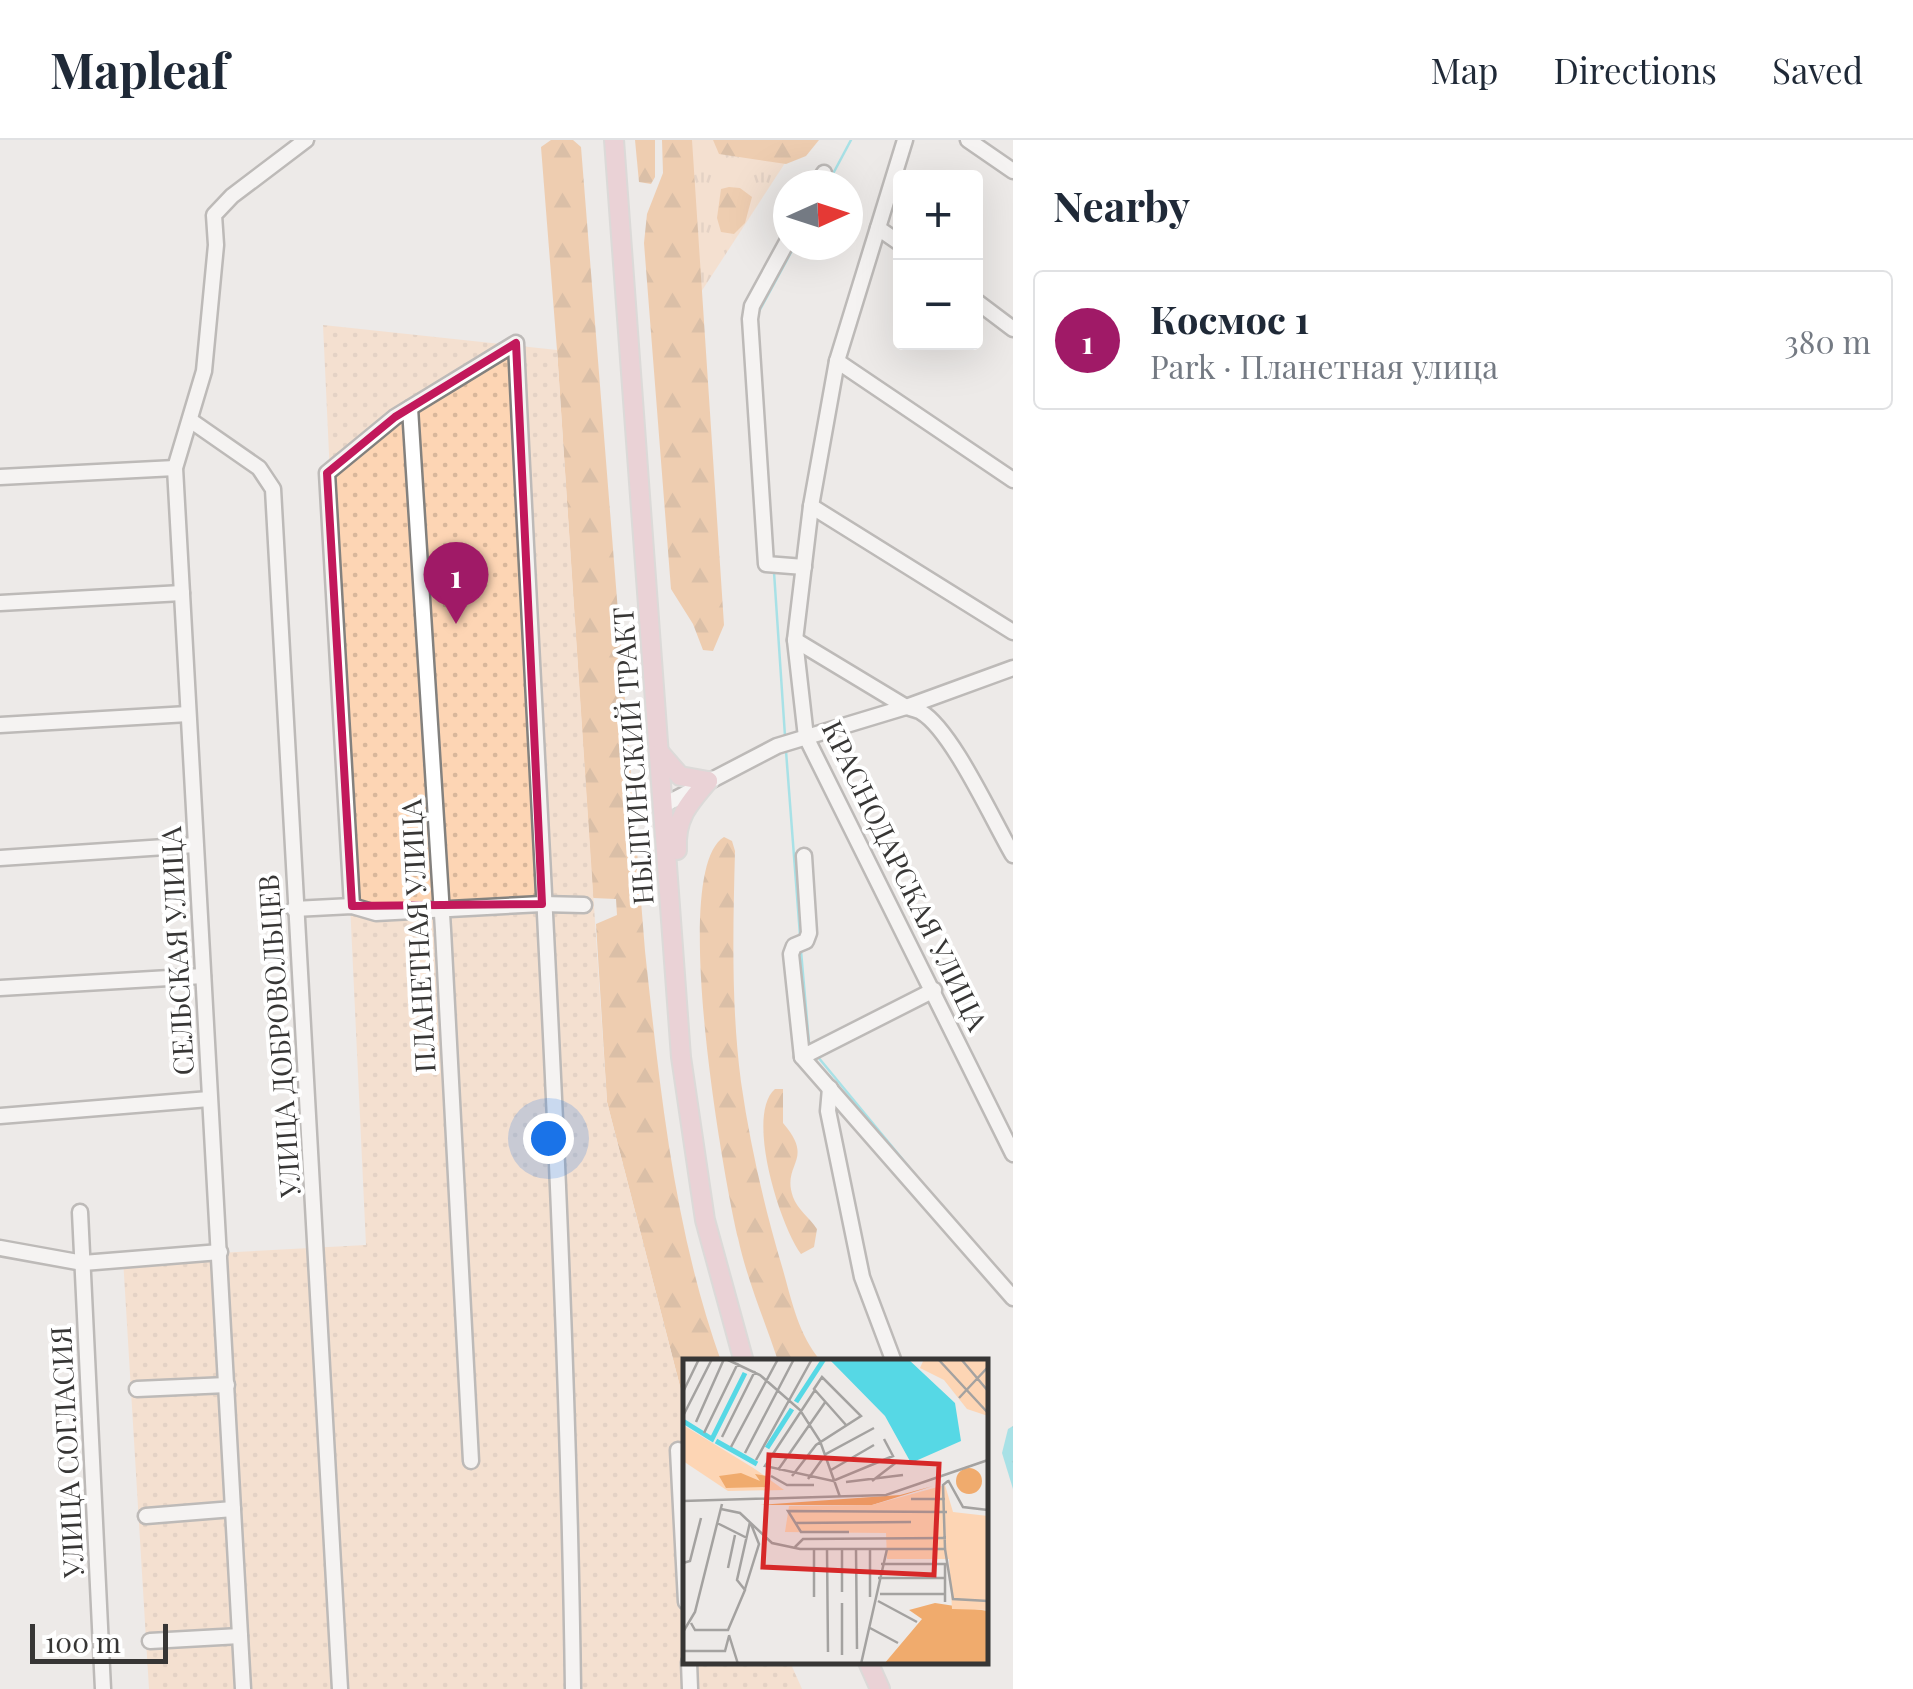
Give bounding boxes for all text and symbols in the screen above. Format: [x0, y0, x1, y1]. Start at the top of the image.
text: Mapleaf [50, 37, 228, 101]
text: Map [1430, 46, 1498, 93]
text: Directions [1553, 46, 1717, 93]
text: Saved [1772, 46, 1863, 93]
north arrow [773, 170, 863, 260]
map controls [893, 170, 983, 350]
button: + [893, 170, 983, 260]
text: Nearby [1053, 177, 1190, 233]
button: − [893, 260, 983, 350]
text: Космос 1 [1150, 293, 1309, 344]
text: 1 [1081, 319, 1094, 362]
text: 380 m [1784, 319, 1871, 362]
text: Park · Планетная улица [1150, 344, 1498, 387]
pin: 1 [424, 542, 488, 624]
street label: НЫЛГИНСКИЙ ТРАКТ [603, 606, 661, 906]
street label: КРАСНОДАРСКАЯ УЛИЦА [815, 714, 997, 1036]
street label: ПЛАНЕТНАЯ УЛИЦА [391, 798, 443, 1074]
street label: СЕЛЬСКАЯ УЛИЦА [151, 825, 201, 1076]
street label: УЛИЦА ДОБРОВОЛЬЦЕВ [248, 873, 308, 1200]
your location [523, 1113, 574, 1164]
street label: УЛИЦА СОГЛАСИЯ [41, 1325, 91, 1580]
inset map [683, 1359, 988, 1664]
scale bar [30, 1619, 168, 1664]
text: 100 m [45, 1623, 121, 1660]

